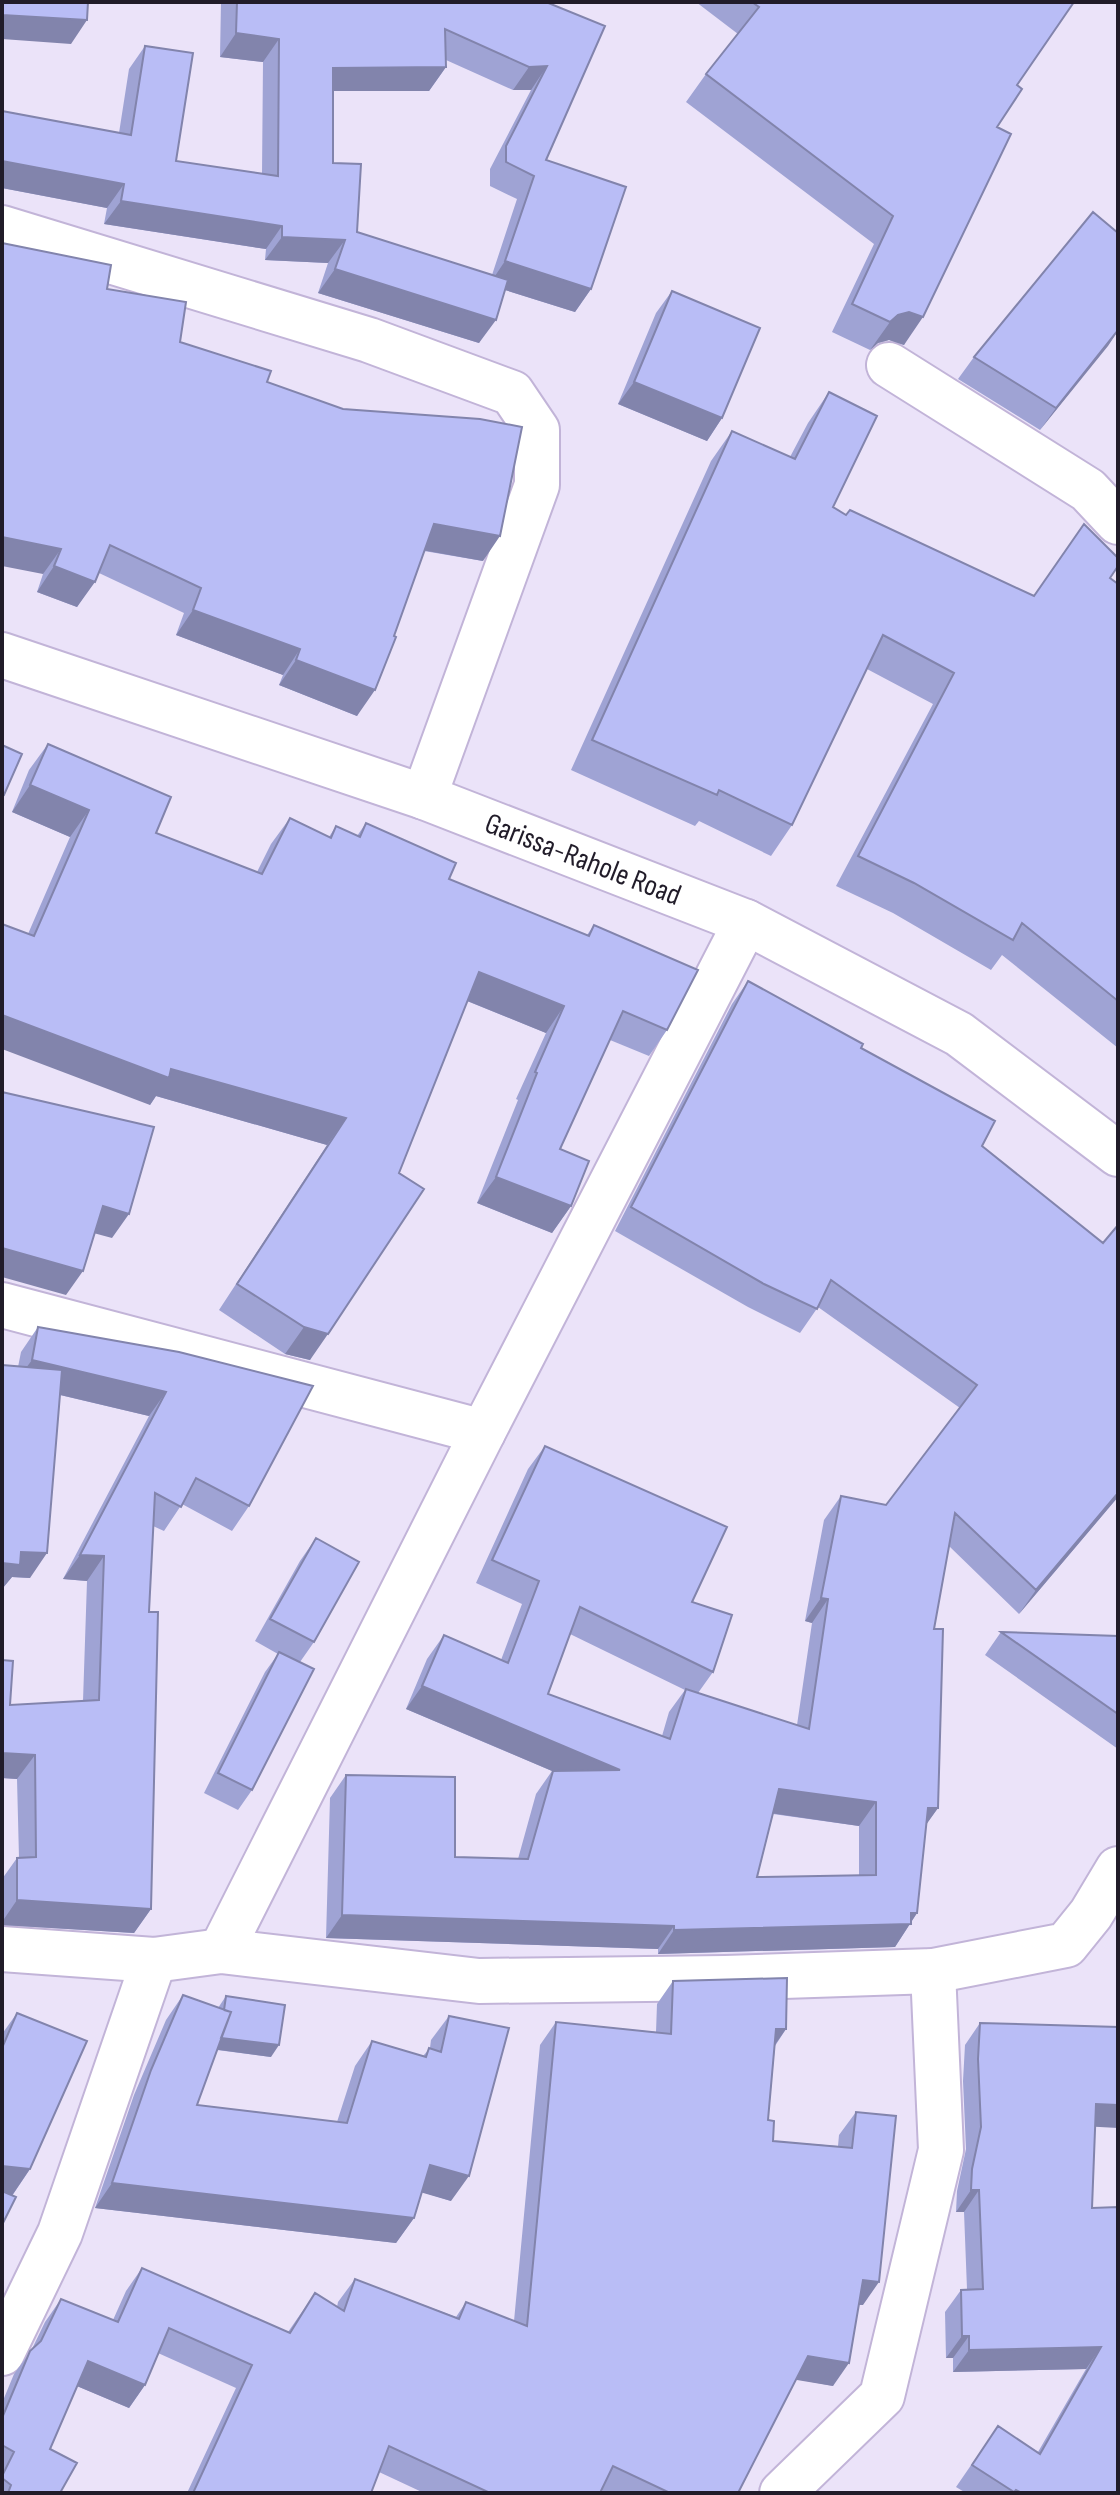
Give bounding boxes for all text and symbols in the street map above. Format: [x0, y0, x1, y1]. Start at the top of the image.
street label: Garissa-Rahole Road [480, 805, 686, 914]

